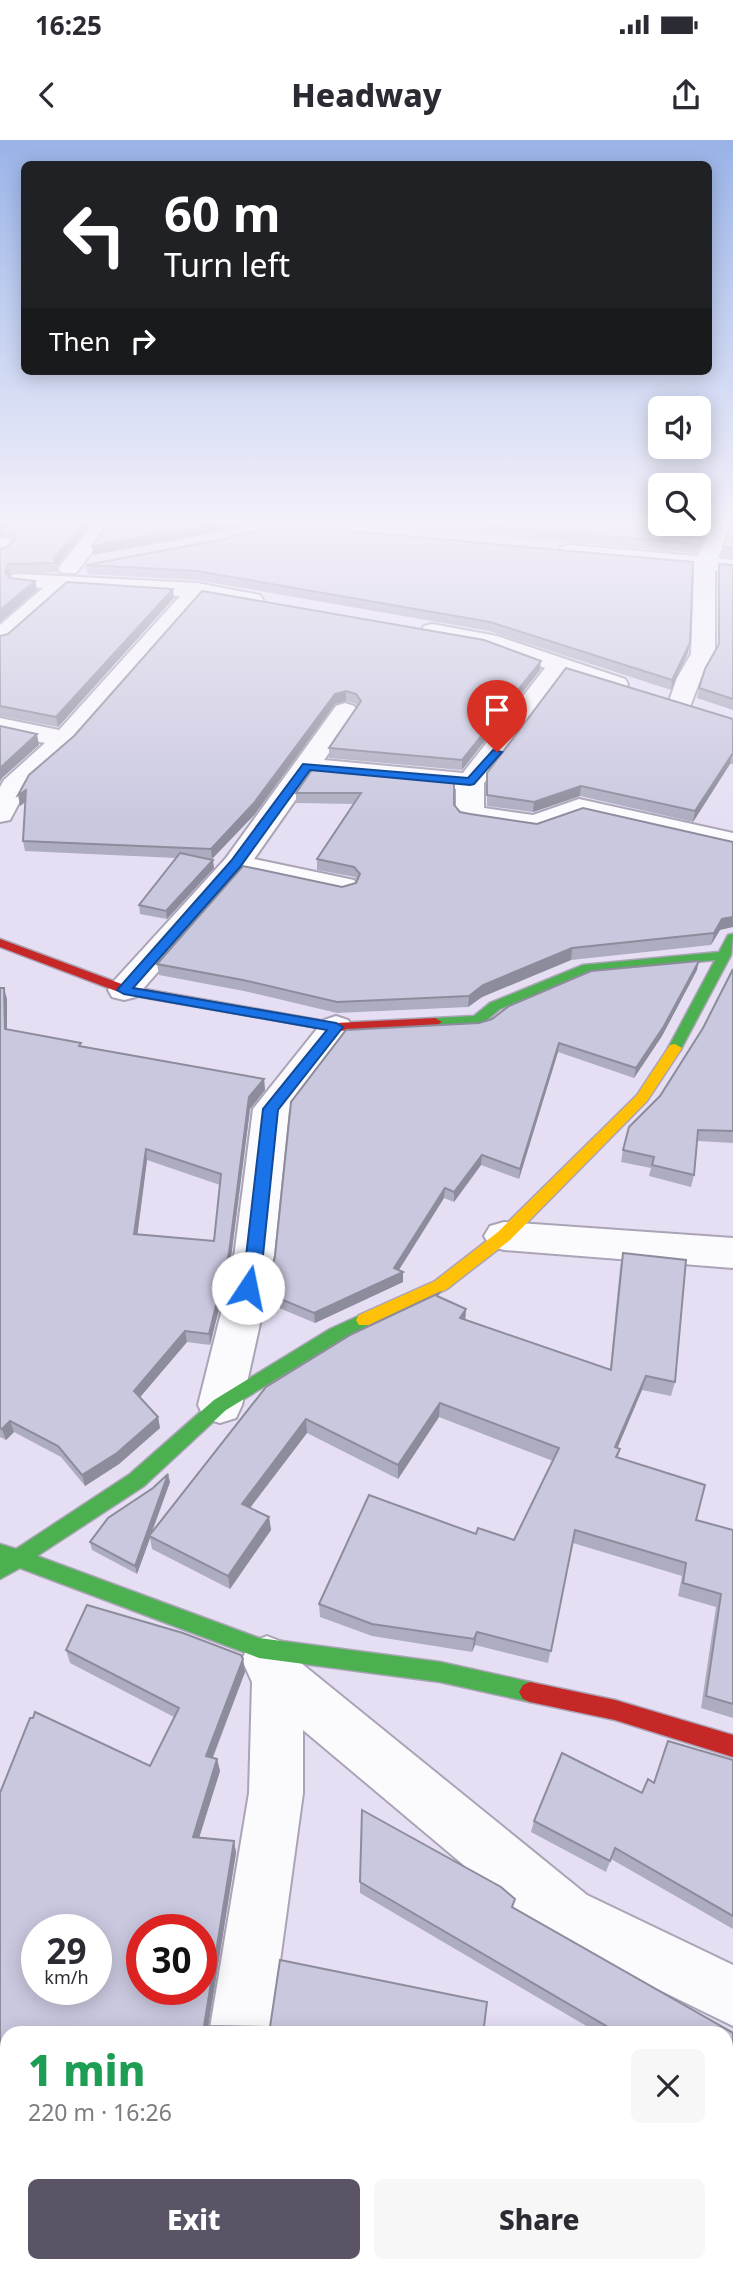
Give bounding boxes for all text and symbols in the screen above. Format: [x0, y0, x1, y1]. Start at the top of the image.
text: 16:25 [35, 7, 102, 43]
text: Headway [291, 73, 442, 116]
icon: back [28, 76, 66, 114]
icon: share [667, 76, 705, 114]
text: 60 m [164, 180, 281, 246]
icon: left [49, 189, 140, 280]
text: Turn left [164, 243, 290, 286]
icon: right [124, 322, 162, 360]
text: Then [49, 323, 110, 359]
map controls [648, 396, 711, 536]
button: sound [648, 396, 711, 459]
button: search [648, 473, 711, 536]
pin [467, 680, 527, 752]
icon: arrive [478, 691, 516, 729]
position arrow [211, 1251, 285, 1325]
speed limit sign: 30 [126, 1914, 217, 2005]
text: 29 [46, 1927, 87, 1974]
text: km/h [44, 1965, 89, 1989]
text: 1 min [28, 2041, 145, 2098]
button: close [631, 2049, 705, 2123]
text: 220 m · 16:26 [28, 2096, 172, 2128]
button: Exit [28, 2179, 360, 2259]
button: Share [374, 2179, 705, 2259]

